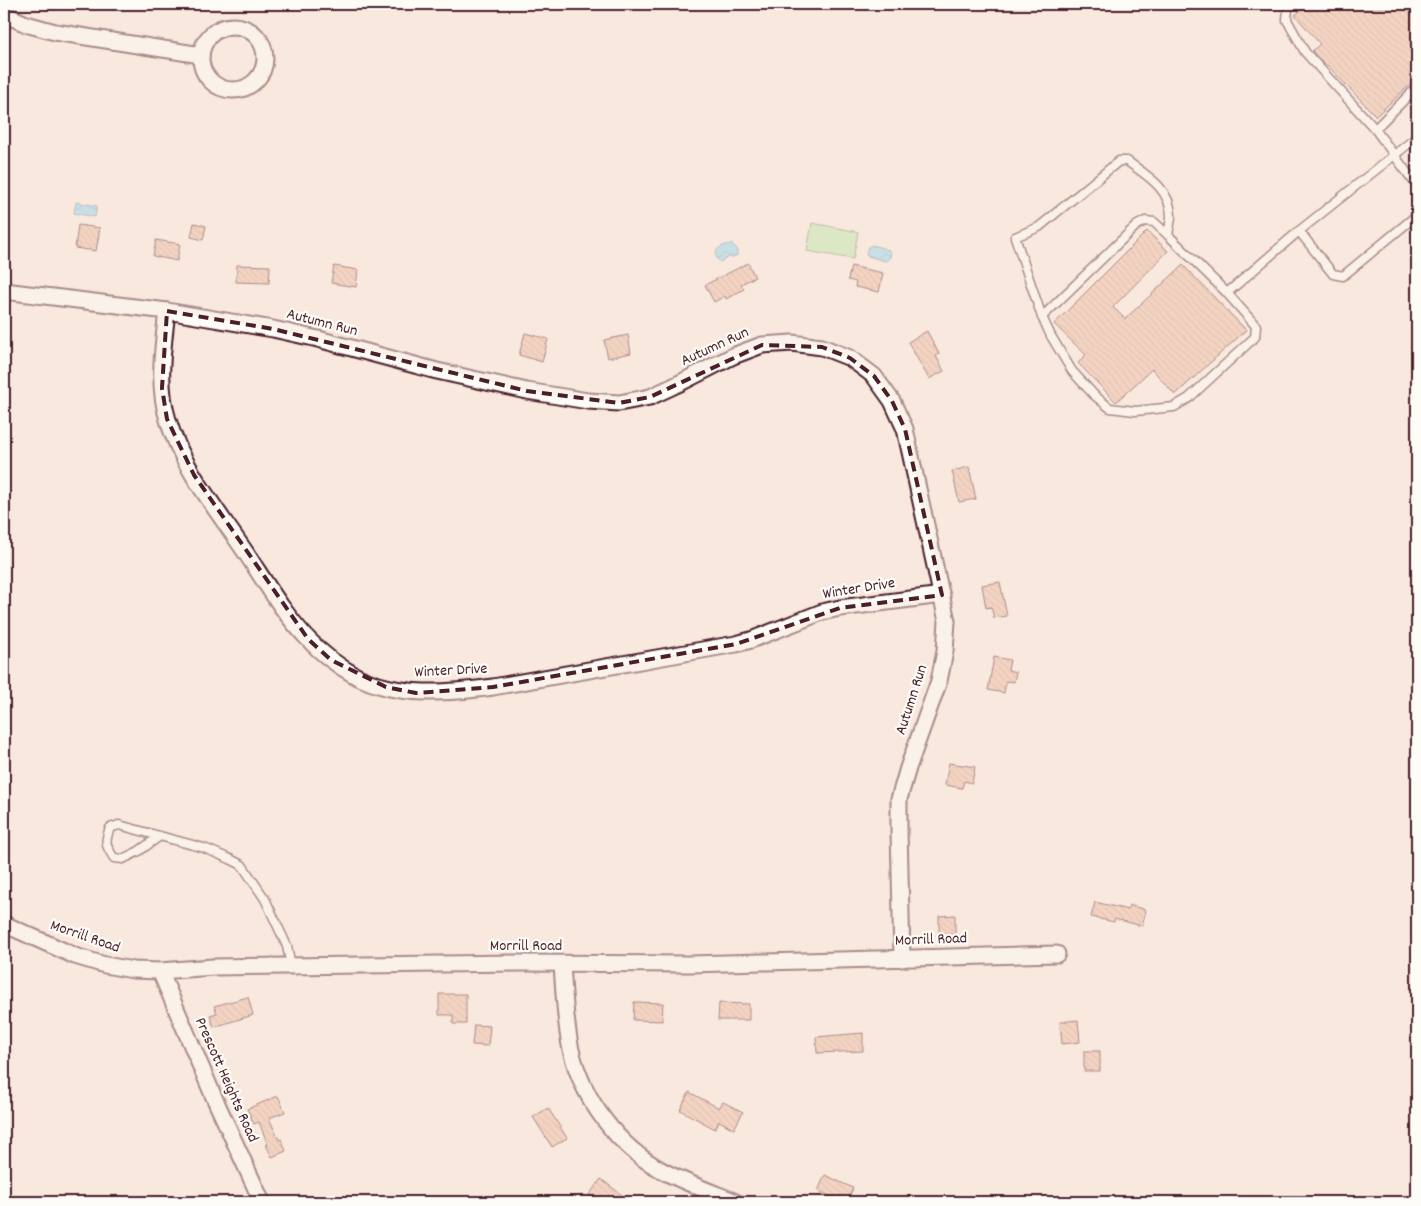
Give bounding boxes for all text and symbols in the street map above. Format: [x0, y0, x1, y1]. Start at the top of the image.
street label: Autumn Run [284, 303, 360, 343]
street label: Autumn Run [677, 321, 753, 373]
street label: Winter Drive [821, 572, 897, 606]
street label: Winter Drive [414, 658, 488, 684]
street label: Autumn Run [890, 662, 934, 738]
street label: Morrill Road [47, 914, 123, 960]
street label: Morrill Road [894, 927, 968, 953]
street label: Morrill Road [490, 935, 562, 958]
street label: Prescott Heights Road [188, 1014, 264, 1146]

